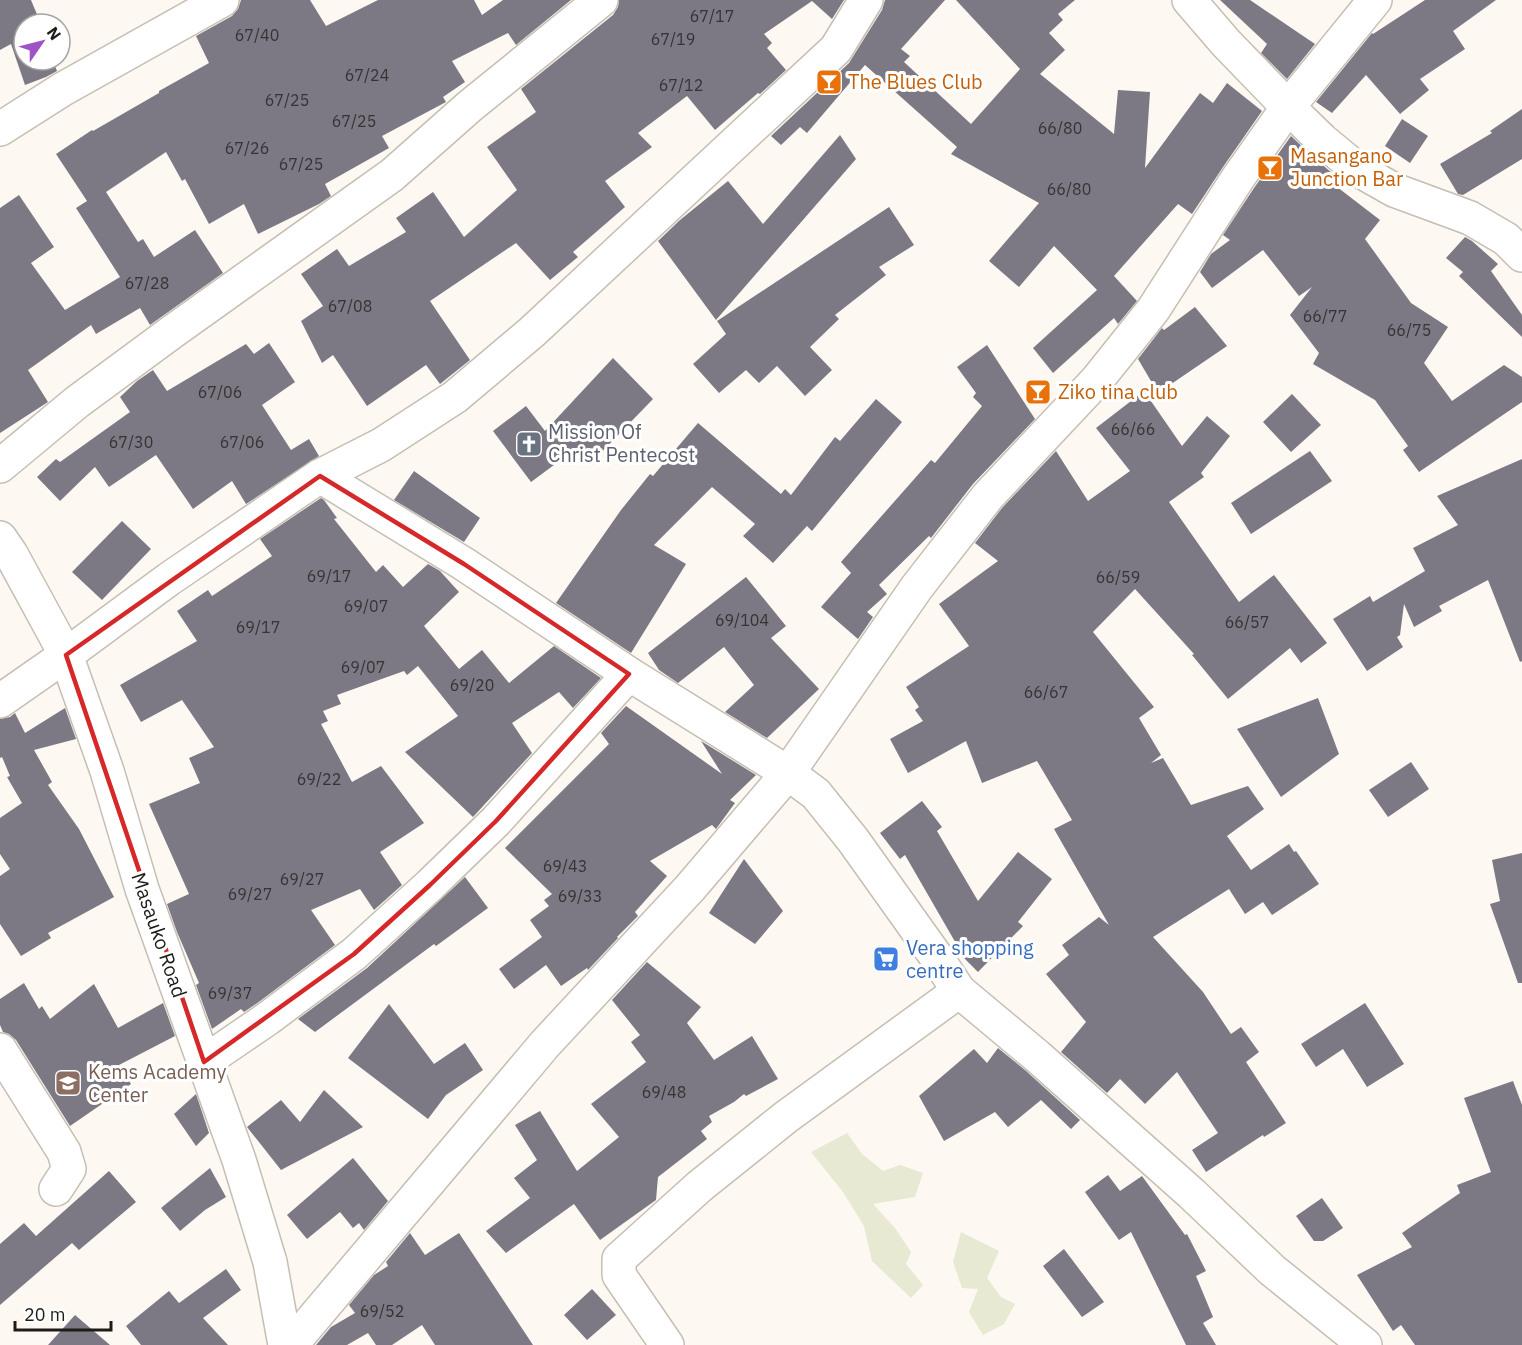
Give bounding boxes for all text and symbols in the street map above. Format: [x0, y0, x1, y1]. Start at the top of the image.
house number: 67/17 [690, 6, 734, 26]
north arrow [12, 12, 72, 72]
text: N [43, 23, 66, 44]
house number: 67/40 [235, 25, 279, 45]
house number: 67/19 [651, 29, 695, 49]
house number: 67/24 [345, 65, 389, 85]
bar icon: The Blues Club [814, 67, 844, 97]
place label: The Blues Club [848, 68, 983, 95]
house number: 67/12 [659, 75, 703, 95]
house number: 67/25 [265, 90, 309, 110]
house number: 67/25 [332, 111, 376, 131]
house number: 66/80 [1038, 118, 1082, 138]
house number: 67/26 [225, 138, 269, 158]
place label: Masangano Junction Bar [1290, 142, 1403, 192]
bar icon: Masangano Junction Bar [1255, 153, 1285, 183]
house number: 67/25 [279, 154, 323, 174]
house number: 66/80 [1047, 179, 1091, 199]
house number: 67/28 [125, 273, 169, 293]
house number: 67/08 [328, 296, 372, 316]
house number: 66/77 [1303, 306, 1347, 326]
house number: 66/75 [1387, 320, 1431, 340]
bar icon: Ziko tina club [1023, 377, 1053, 407]
place label: Ziko tina club [1058, 378, 1178, 405]
house number: 67/06 [198, 382, 242, 402]
place label: Mission Of Christ Pentecost [548, 418, 695, 468]
house number: 66/66 [1111, 419, 1155, 439]
church icon: Mission Of Christ Pentecost [514, 429, 544, 459]
house number: 67/30 [109, 432, 153, 452]
house number: 67/06 [220, 432, 264, 452]
house number: 69/17 [307, 566, 351, 586]
house number: 66/59 [1096, 567, 1140, 587]
house number: 69/07 [344, 596, 388, 616]
house number: 69/104 [715, 610, 769, 630]
house number: 66/57 [1225, 612, 1269, 632]
house number: 69/17 [236, 617, 280, 637]
house number: 69/07 [341, 657, 385, 677]
house number: 69/20 [450, 675, 494, 695]
house number: 66/67 [1024, 682, 1068, 702]
house number: 69/22 [297, 769, 341, 789]
house number: 69/43 [543, 856, 587, 876]
street label: Masauko Road [125, 869, 194, 1001]
house number: 69/27 [280, 869, 324, 889]
house number: 69/27 [228, 884, 272, 904]
house number: 69/33 [558, 886, 602, 906]
place label: Vera shopping centre [906, 934, 1034, 984]
supermarket icon: Vera shopping centre [871, 944, 901, 974]
house number: 69/37 [208, 983, 252, 1003]
place label: Kems Academy Center [88, 1058, 227, 1108]
school or university icon: Kems Academy Center [53, 1068, 83, 1098]
house number: 69/48 [642, 1082, 686, 1102]
scale bar [15, 1294, 111, 1332]
house number: 69/52 [360, 1301, 404, 1321]
text: 20 m [24, 1303, 66, 1326]

